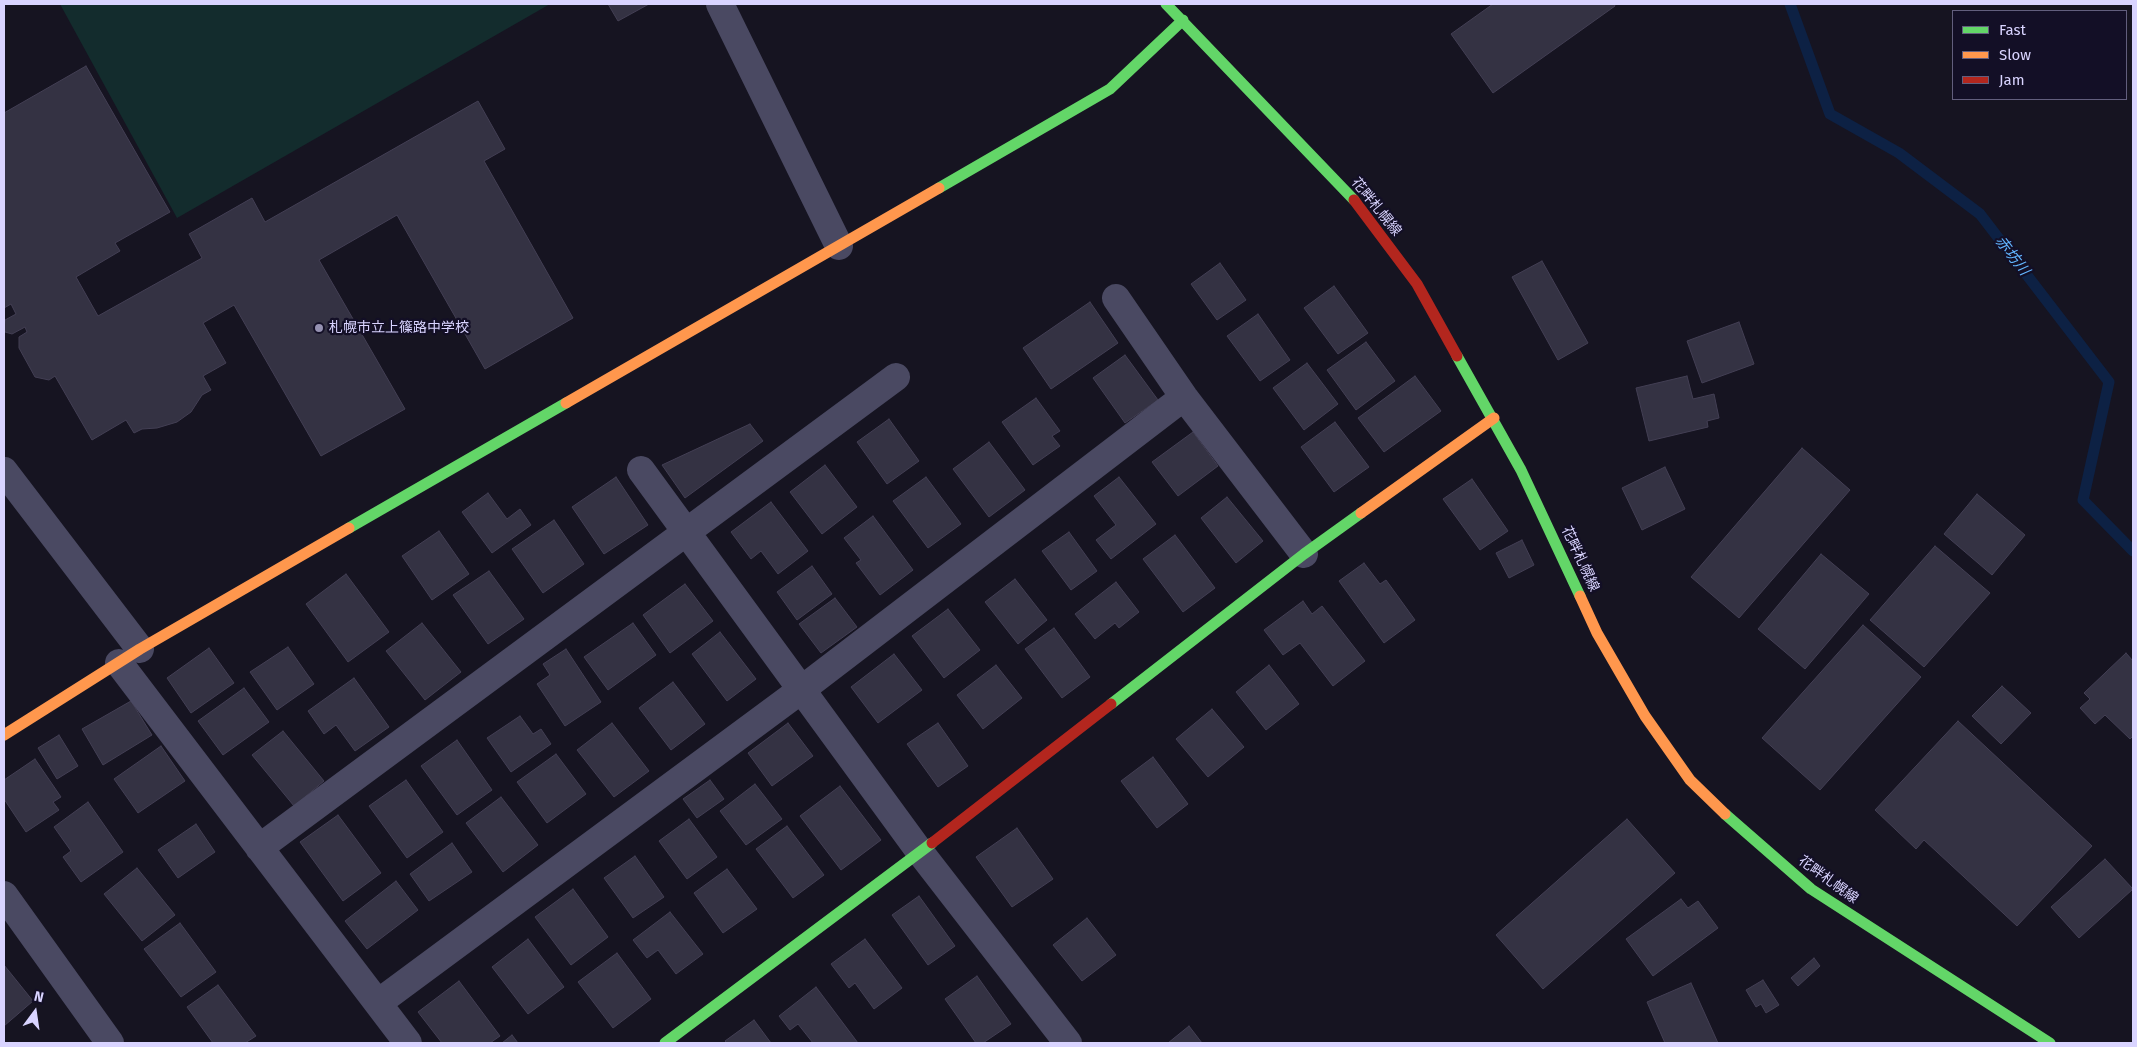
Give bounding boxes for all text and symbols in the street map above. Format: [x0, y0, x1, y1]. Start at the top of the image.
legend [1952, 10, 2127, 100]
text: Fast [1999, 21, 2026, 39]
text: Slow [1999, 46, 2031, 64]
text: Jam [1999, 71, 2025, 89]
street label: 花畔札幌線 [1347, 175, 1405, 239]
water label: 赤坊川 [1991, 233, 2033, 279]
place label: 札幌市立上篠路中学校 [329, 320, 469, 336]
marker: 札幌市立上篠路中学校 [313, 322, 325, 334]
street label: 花畔札幌線 [1558, 524, 1602, 594]
street label: 花畔札幌線 [1795, 853, 1861, 907]
north arrow [10, 987, 60, 1037]
text: N [32, 988, 45, 1006]

